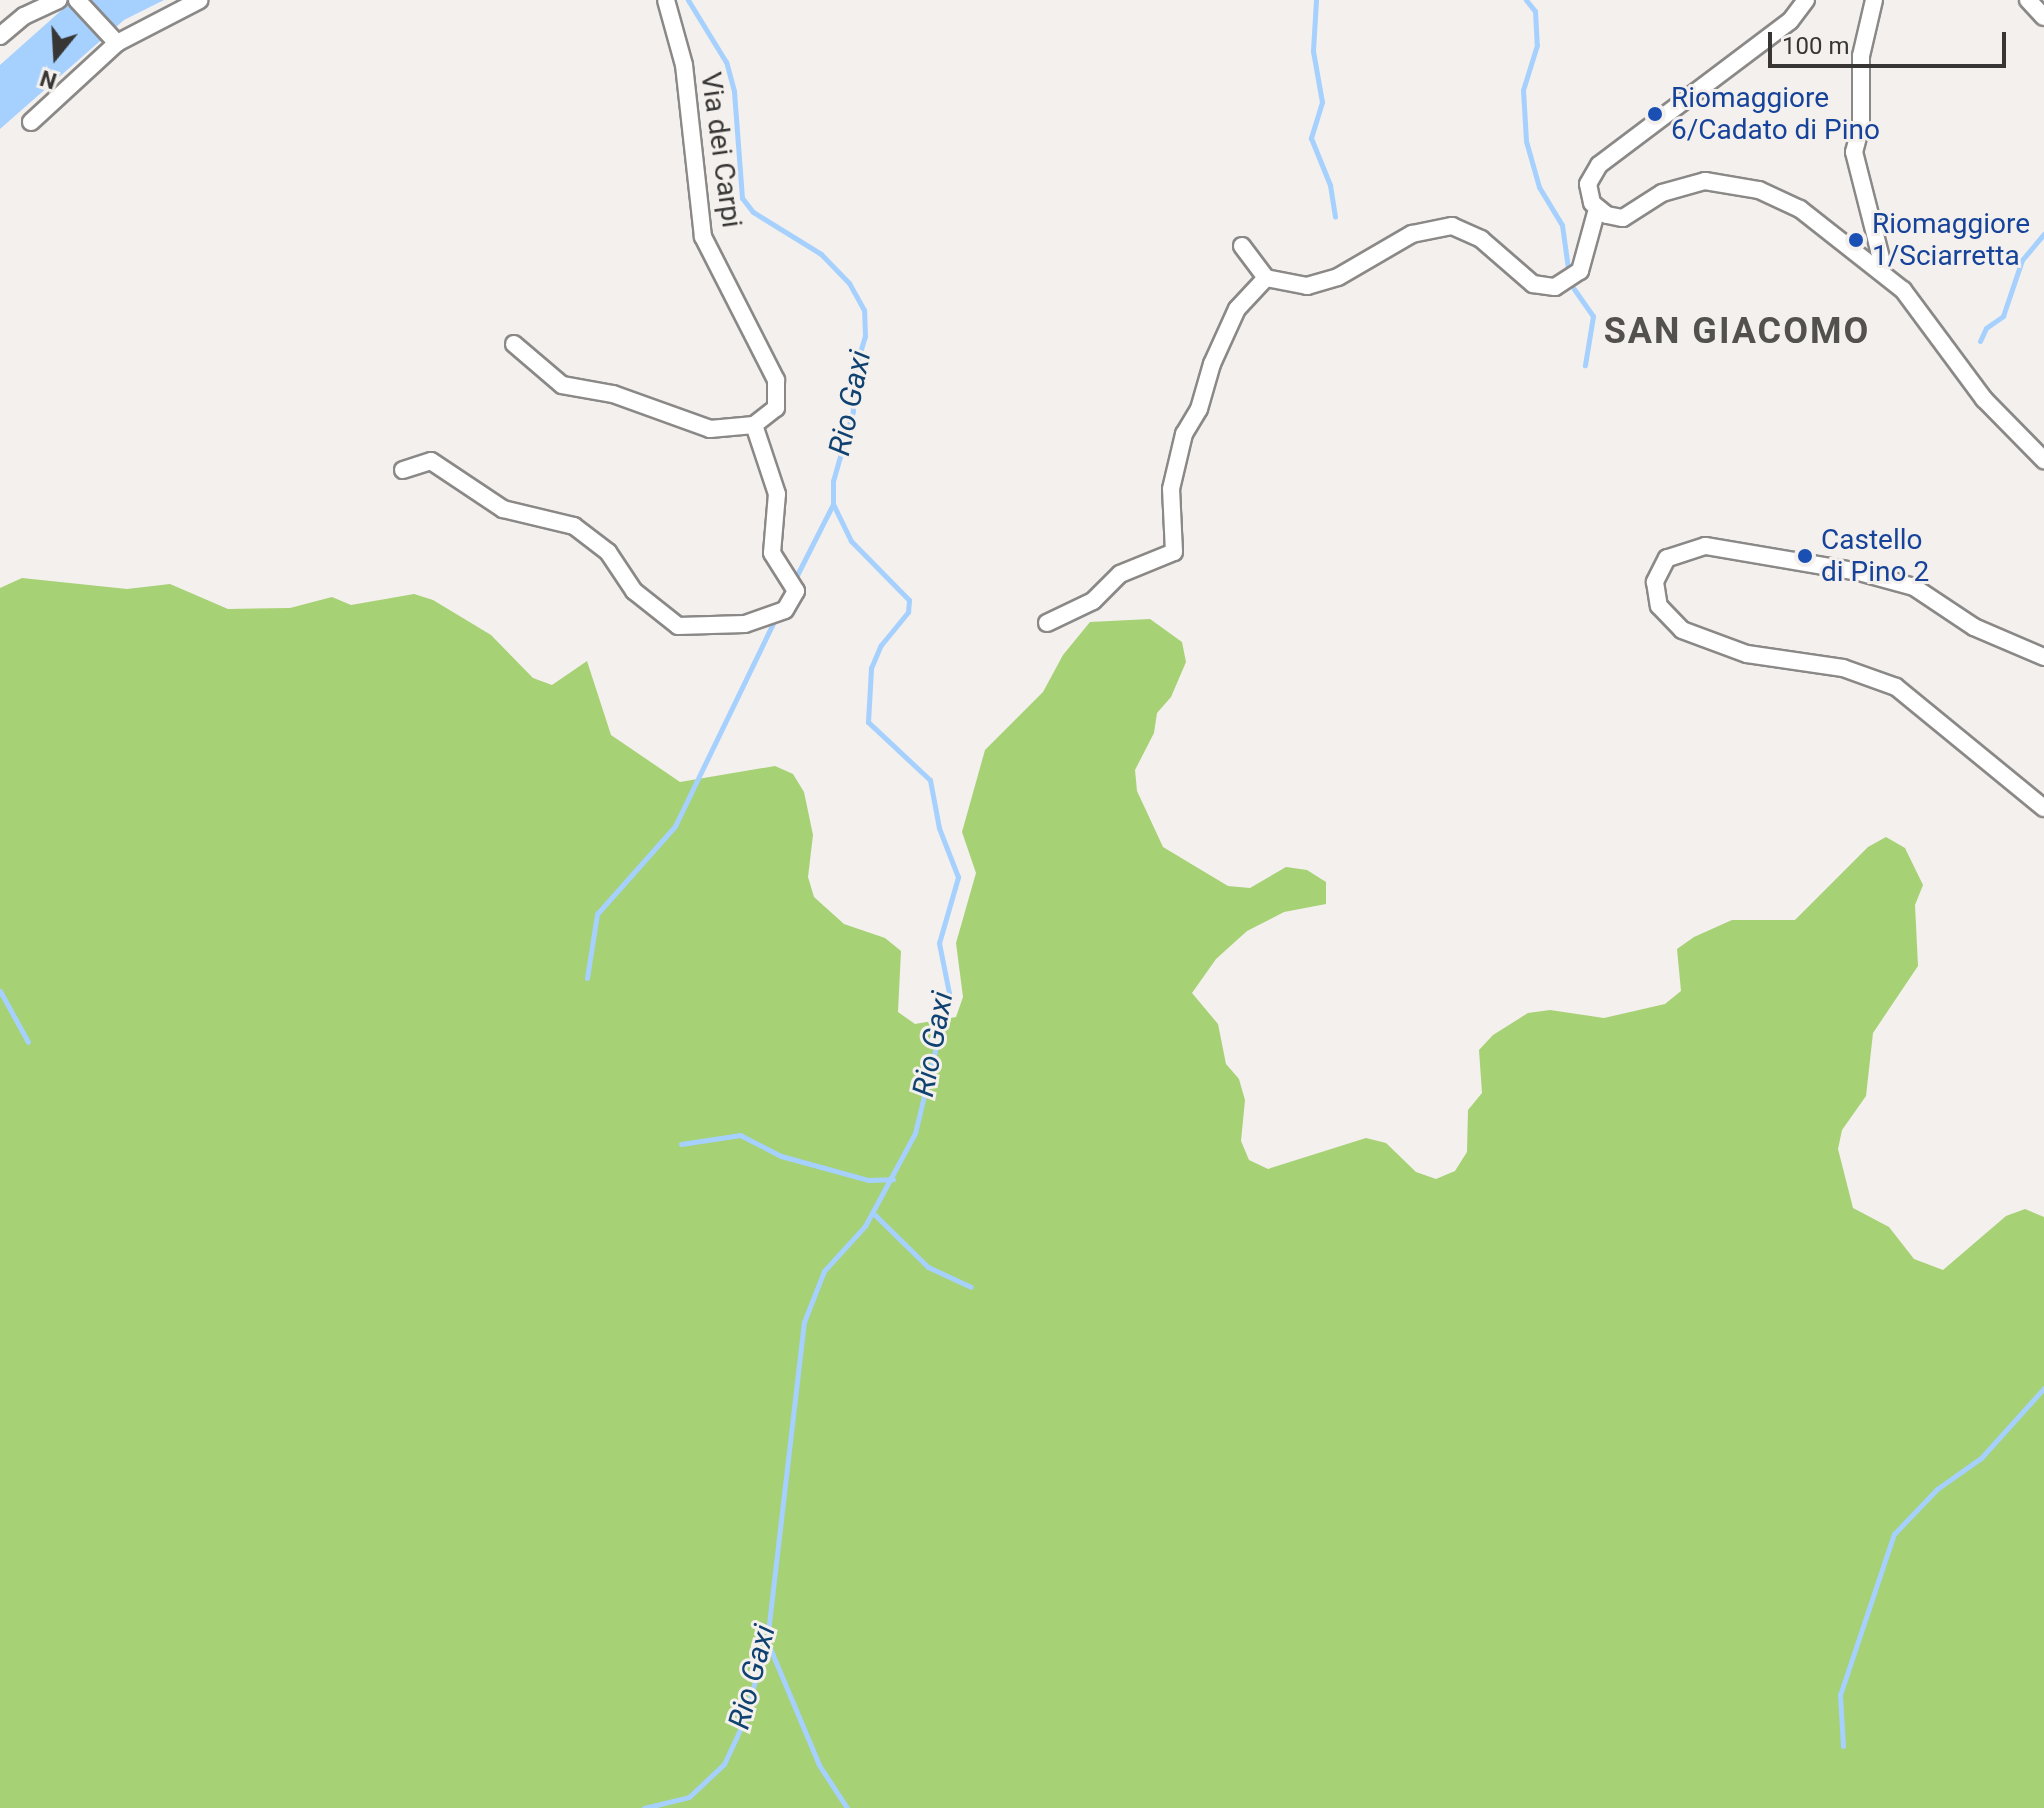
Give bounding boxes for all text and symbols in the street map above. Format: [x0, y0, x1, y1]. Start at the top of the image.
north arrow [16, 16, 96, 96]
scale bar [1772, 16, 2010, 66]
text: 100 m [1782, 32, 1849, 60]
text: N [37, 65, 60, 94]
street label: Via dei Carpi [693, 70, 749, 230]
place label: Riomaggiore 6/Cadato di Pino [1671, 81, 1880, 147]
marker: Riomaggiore 6/Cadato di Pino [1646, 105, 1664, 123]
place label: Riomaggiore 1/Sciarretta [1872, 207, 2030, 273]
marker: Riomaggiore 1/Sciarretta [1847, 231, 1865, 249]
district label: SAN GIACOMO [1604, 310, 1870, 354]
water label: Rio Gaxi [821, 347, 879, 459]
place label: Castello di Pino 2 [1821, 523, 1929, 589]
marker: Castello di Pino 2 [1796, 547, 1814, 565]
water label: Rio Gaxi [905, 988, 961, 1100]
water label: Rio Gaxi [721, 1621, 783, 1733]

